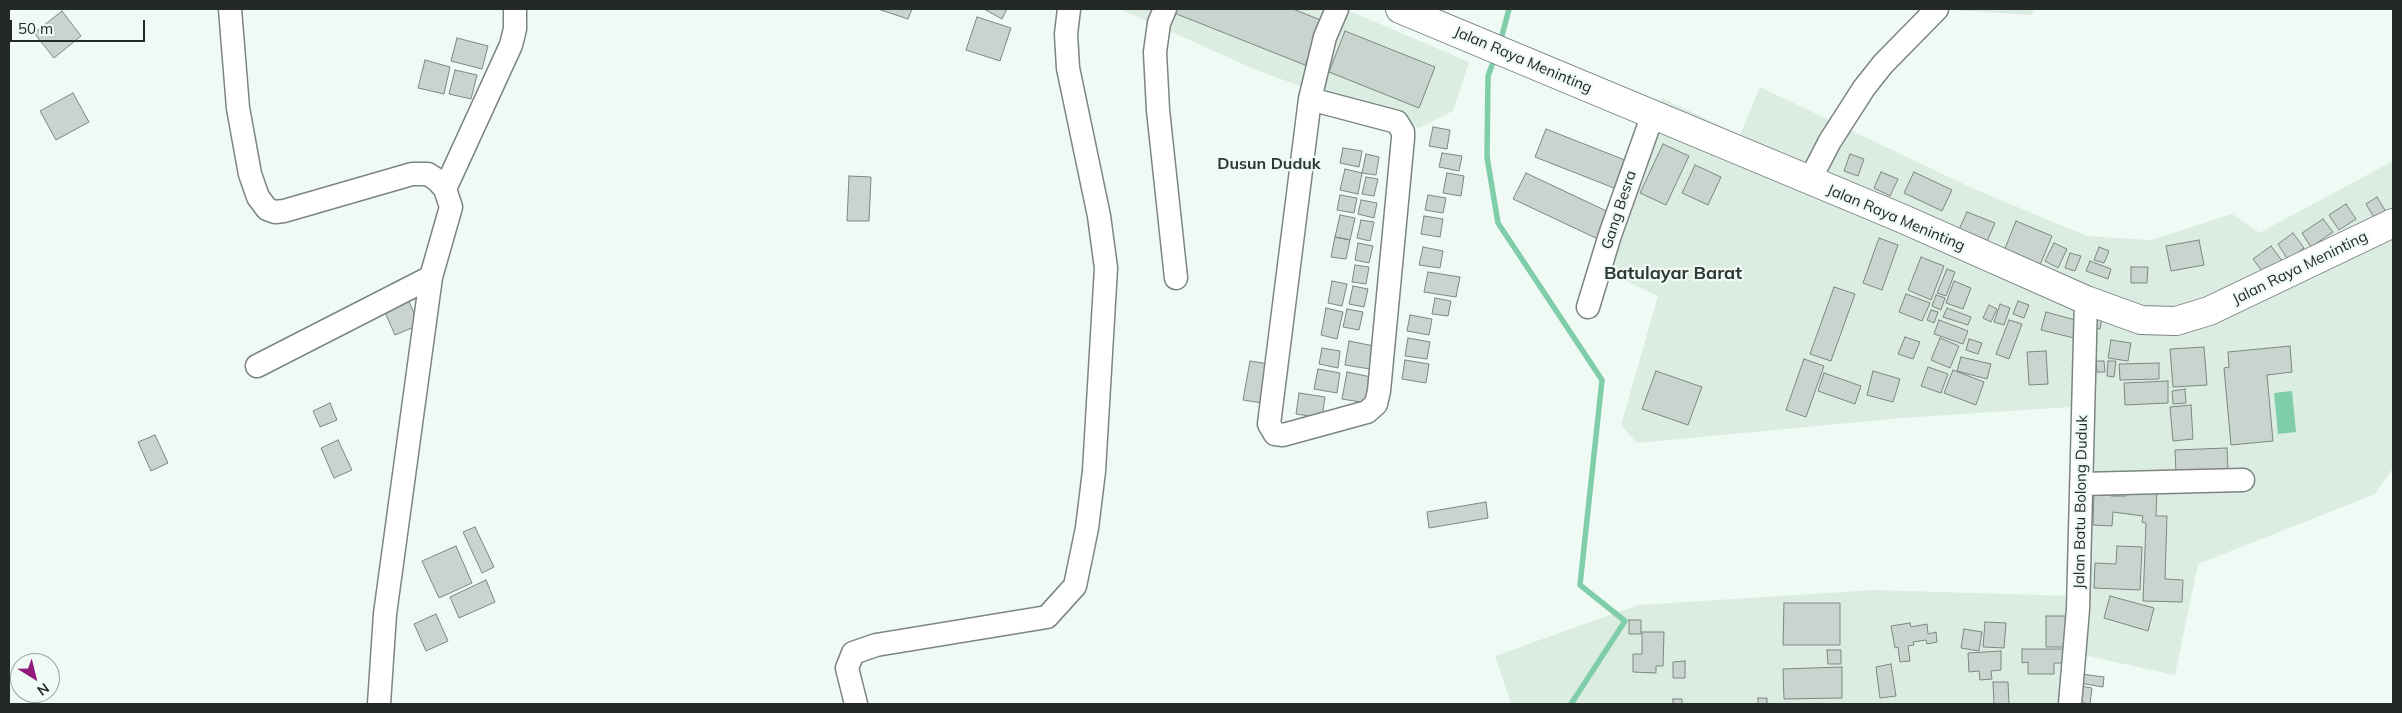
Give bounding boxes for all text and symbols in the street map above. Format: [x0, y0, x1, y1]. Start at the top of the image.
scale bar [12, 10, 148, 42]
text: 50 m [18, 19, 53, 38]
street label: Jalan Raya Meninting [1451, 23, 1595, 97]
district label: Dusun Duduk [1217, 154, 1321, 174]
street label: Gang Besra [1598, 168, 1640, 252]
street label: Jalan Raya Meninting [1824, 181, 1968, 255]
street label: Jalan Raya Meninting [2230, 227, 2370, 309]
district label: Batulayar Barat [1604, 263, 1742, 285]
street label: Jalan Batu Bolong Duduk [2070, 415, 2092, 589]
north arrow [10, 653, 60, 703]
text: N [34, 679, 53, 700]

